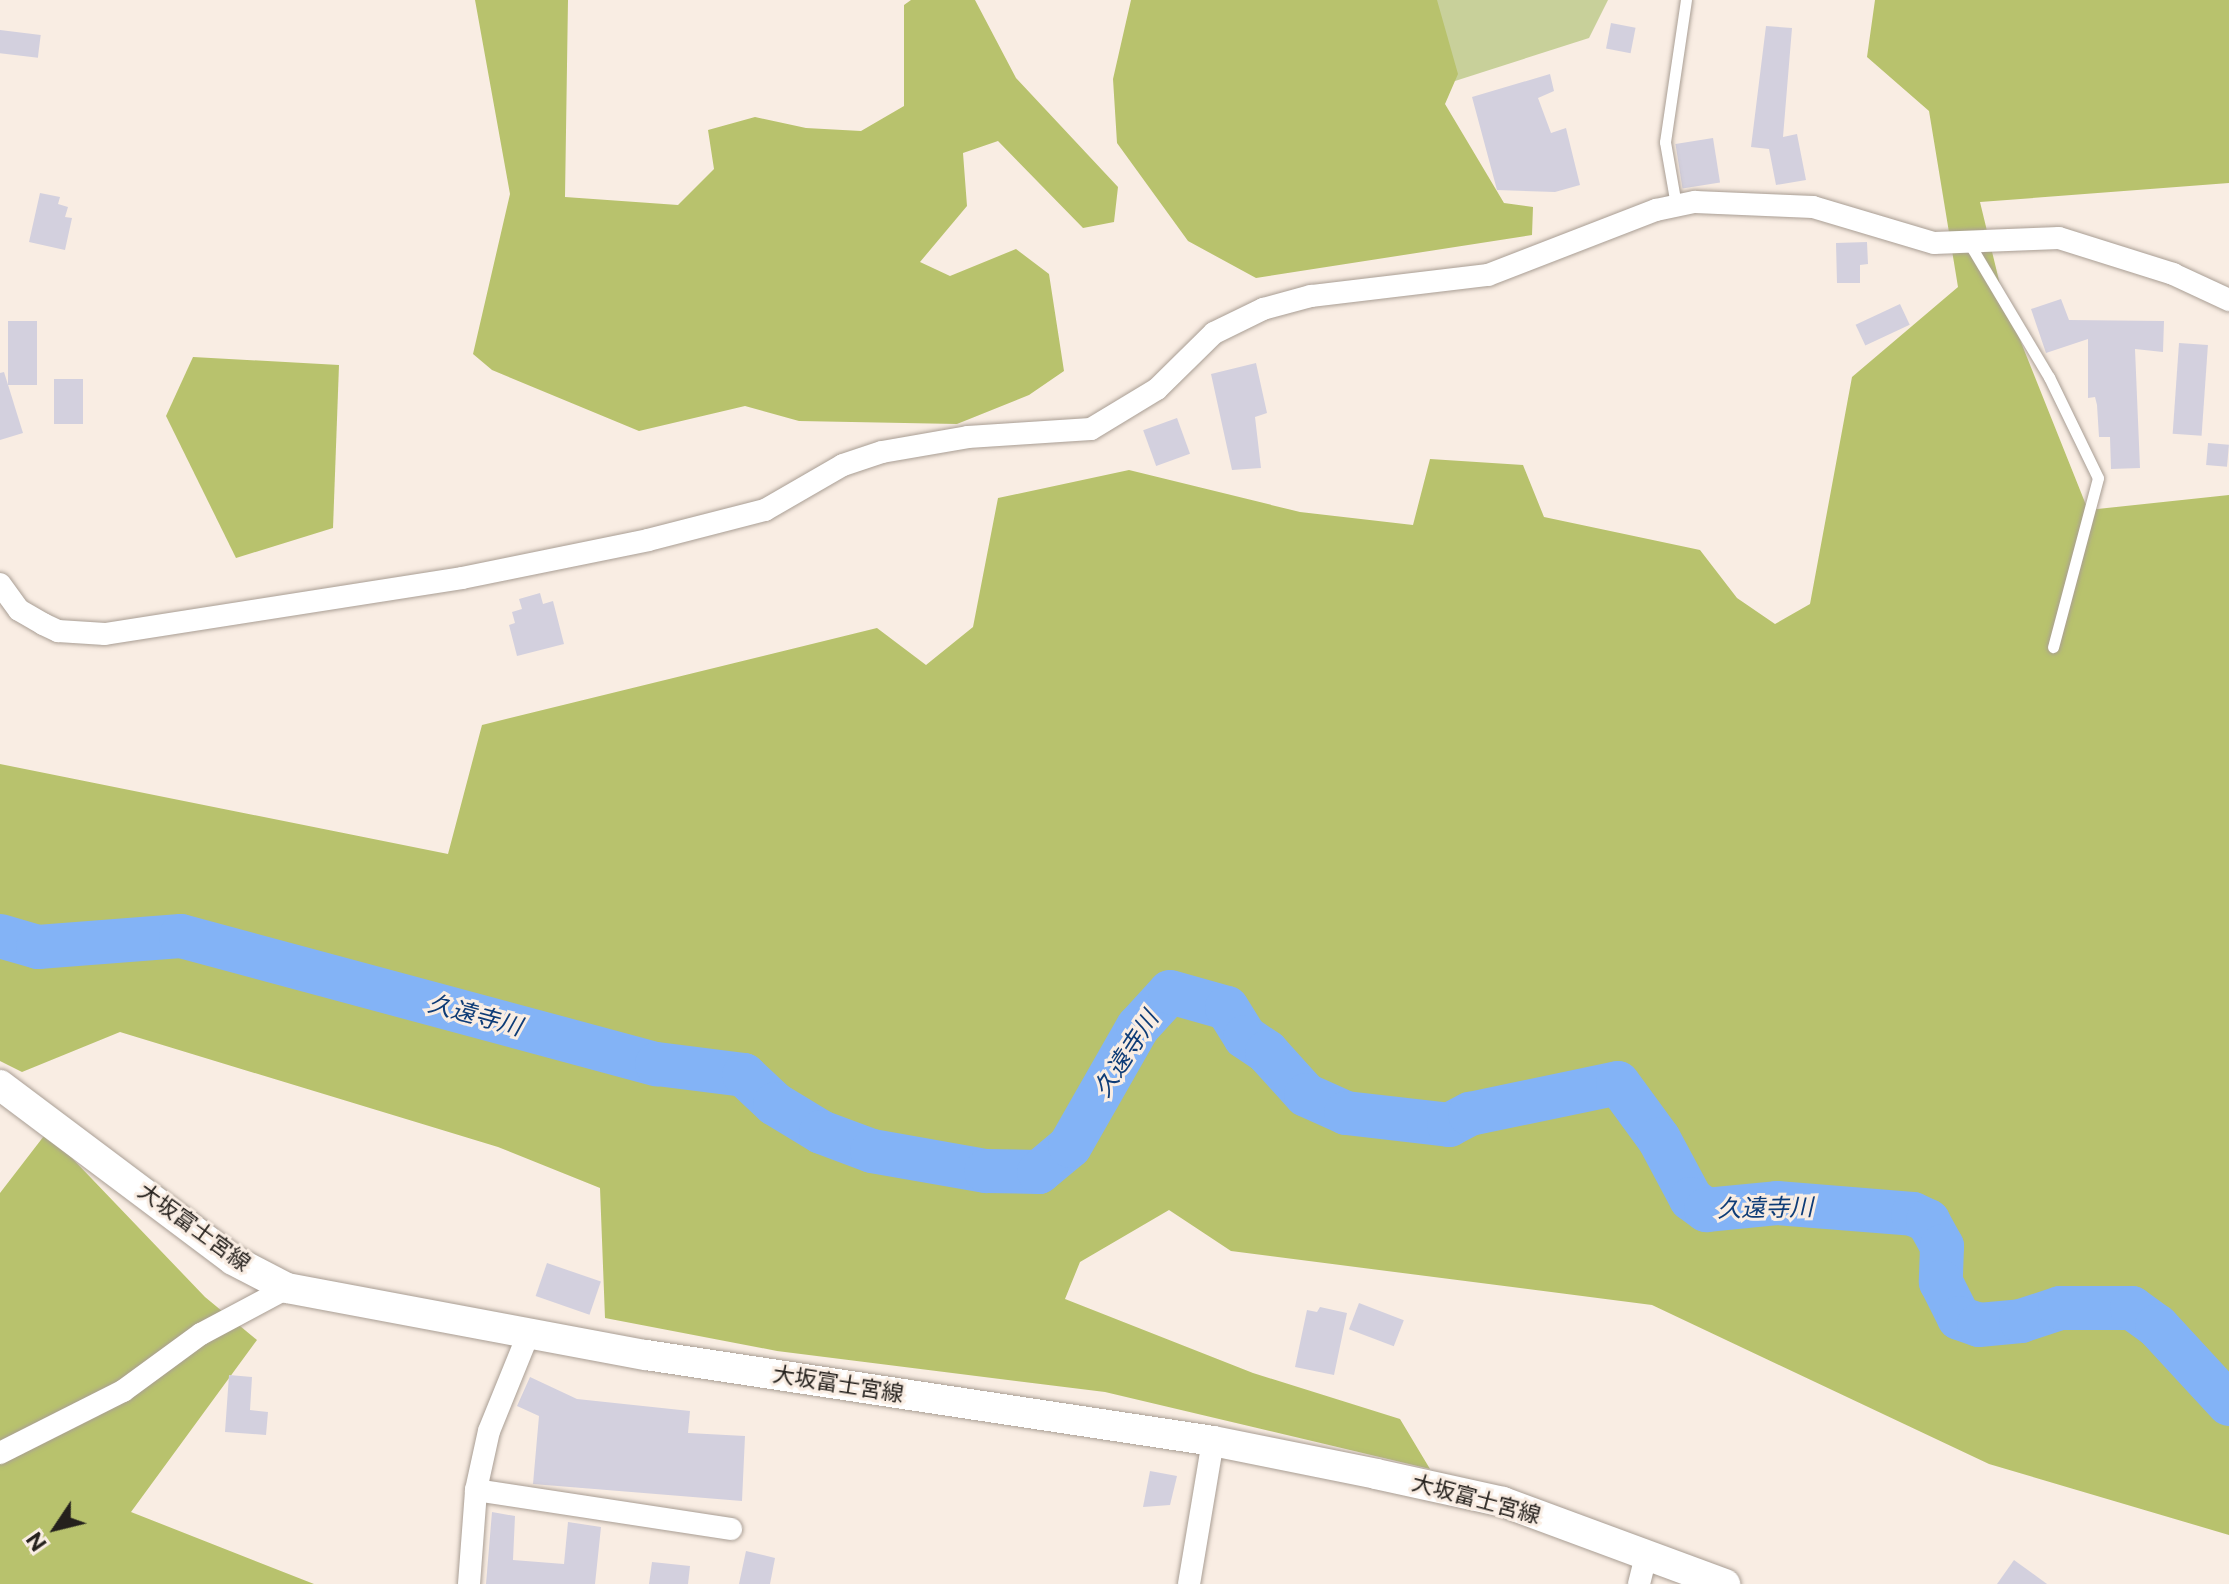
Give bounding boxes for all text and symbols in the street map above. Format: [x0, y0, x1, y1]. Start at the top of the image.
water label: 久遠寺川 [425, 989, 525, 1041]
water label: 久遠寺川 [1088, 1006, 1164, 1102]
street label: 大坂富士宮線 [133, 1178, 255, 1276]
water label: 久遠寺川 [1717, 1193, 1813, 1223]
street label: 大坂富士宮線 [771, 1361, 905, 1407]
street label: 大坂富士宮線 [1409, 1469, 1543, 1529]
north arrow [16, 1488, 96, 1568]
text: N [21, 1527, 52, 1556]

